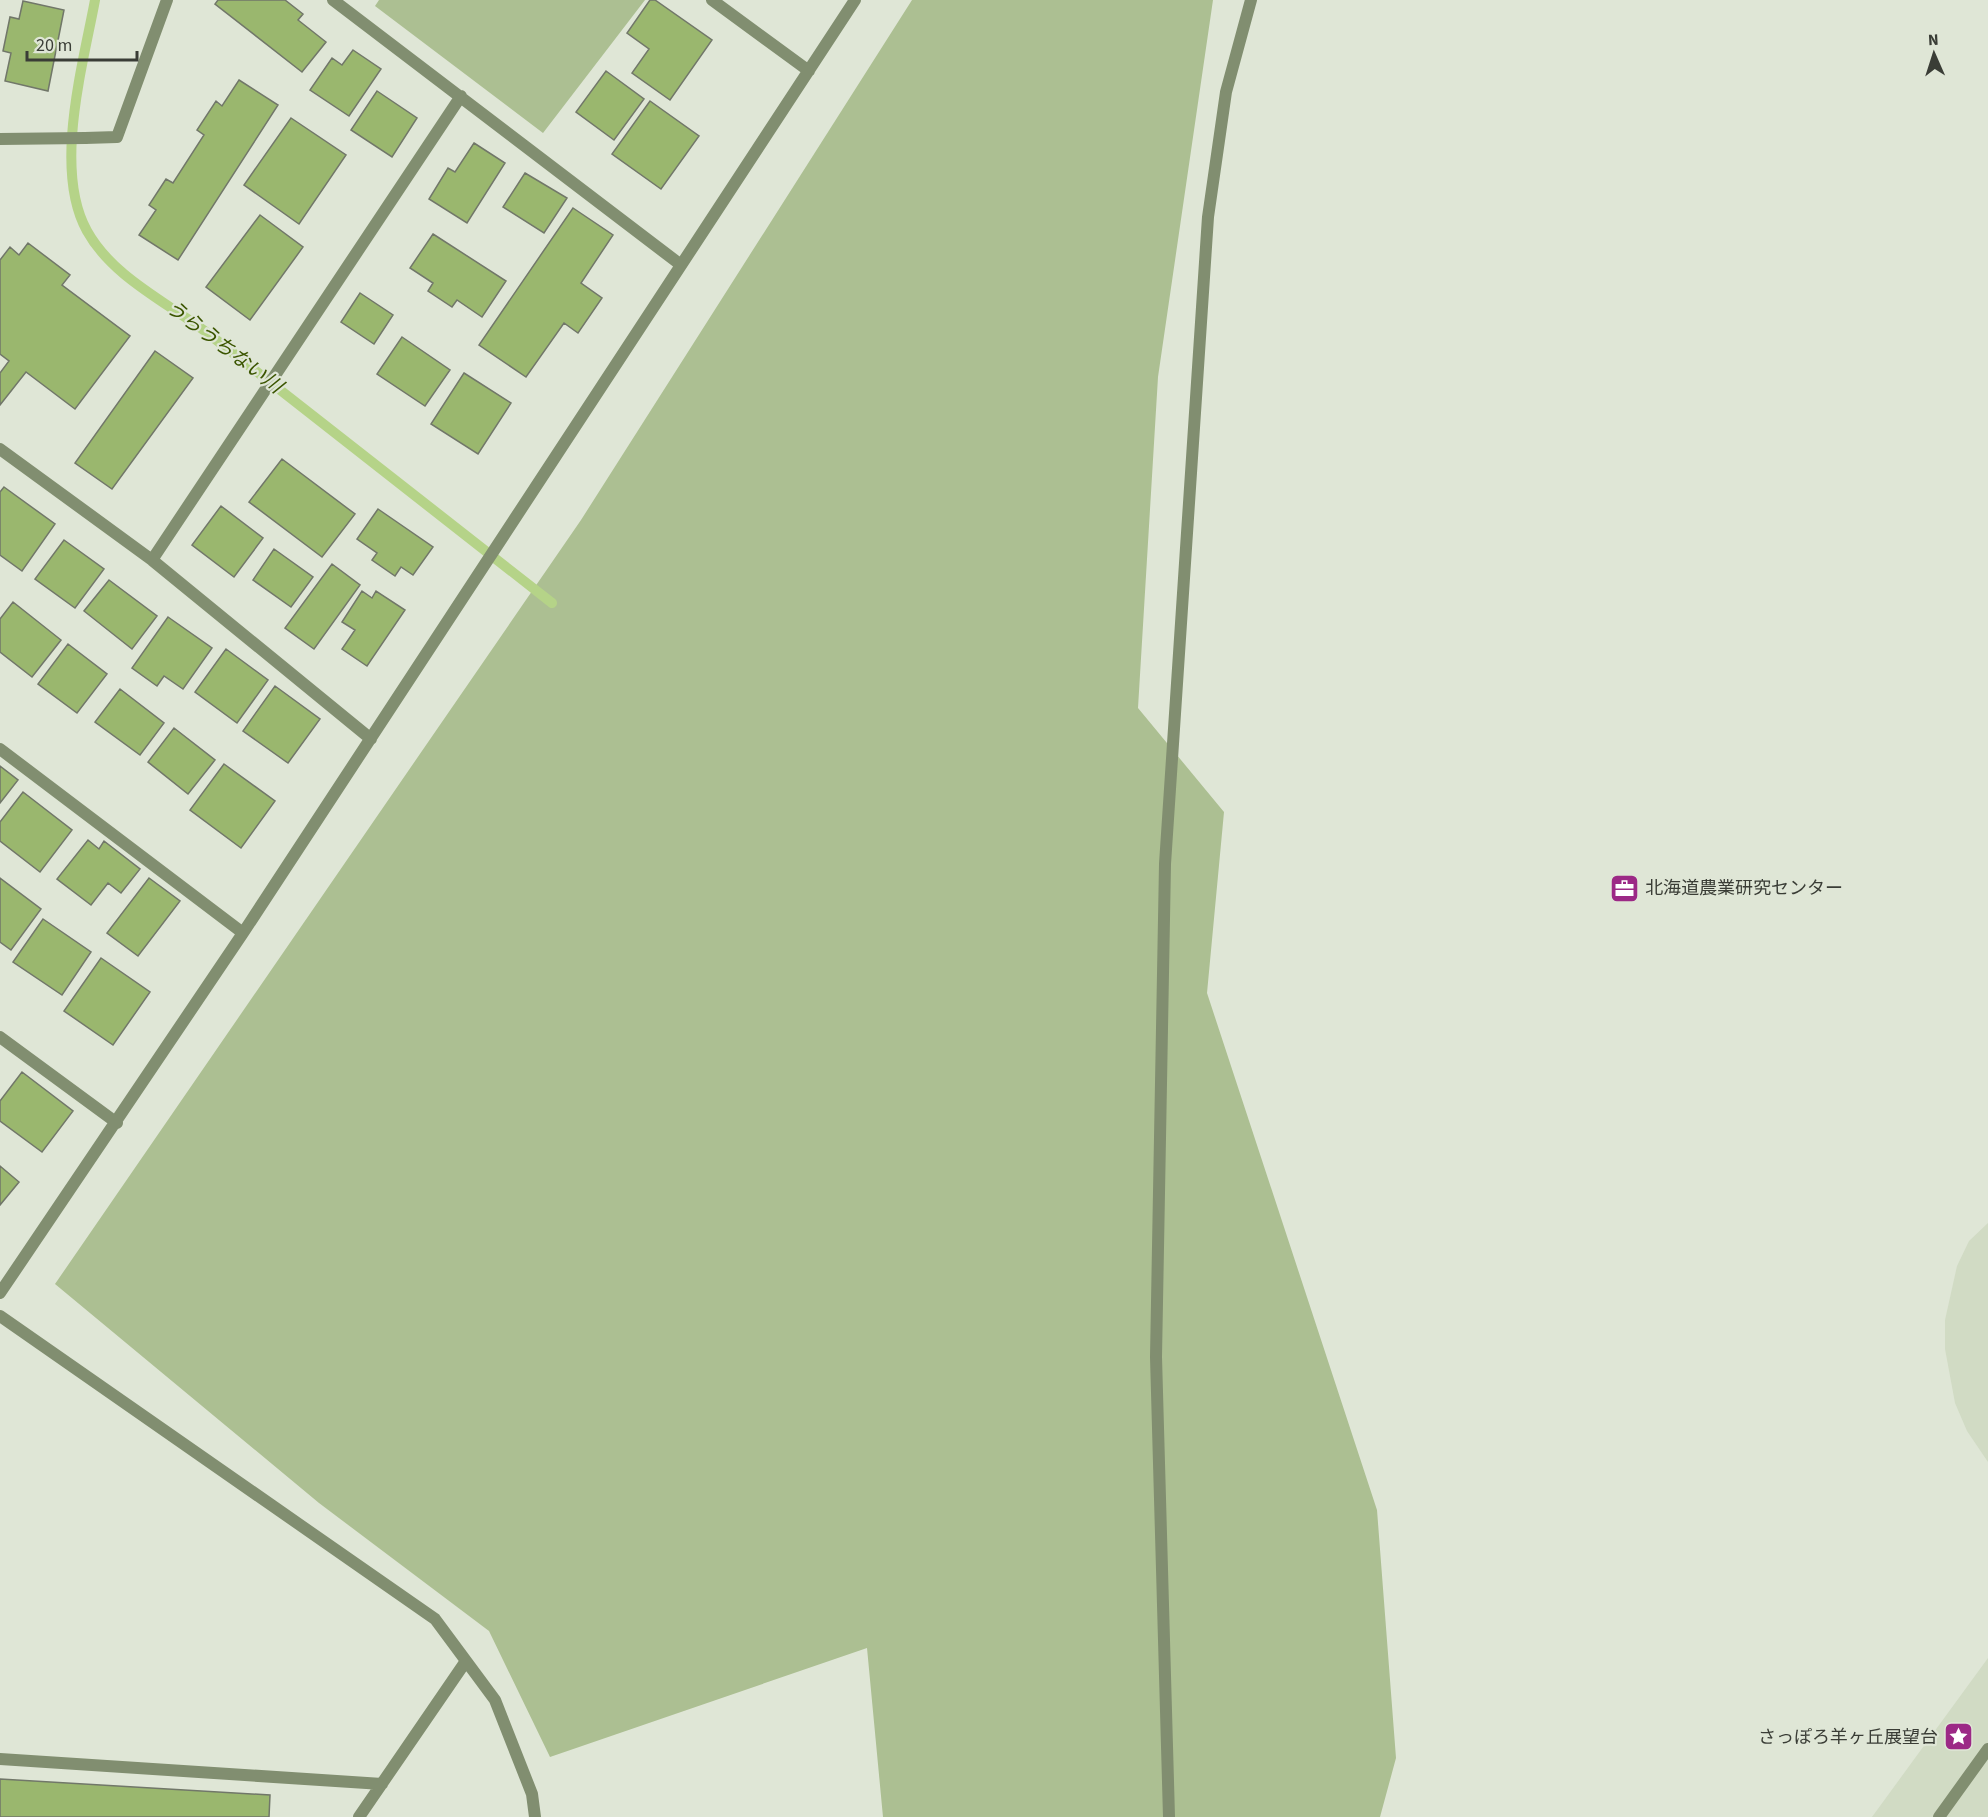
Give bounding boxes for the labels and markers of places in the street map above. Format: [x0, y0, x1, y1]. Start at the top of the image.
office icon: 北海道農業研究センター [1608, 872, 1640, 904]
place label: 北海道農業研究センター [1645, 876, 1843, 901]
place icon: さっぽろ羊ヶ丘展望台 [1943, 1721, 1975, 1753]
place label: さっぽろ羊ヶ丘展望台 [1758, 1725, 1938, 1750]

